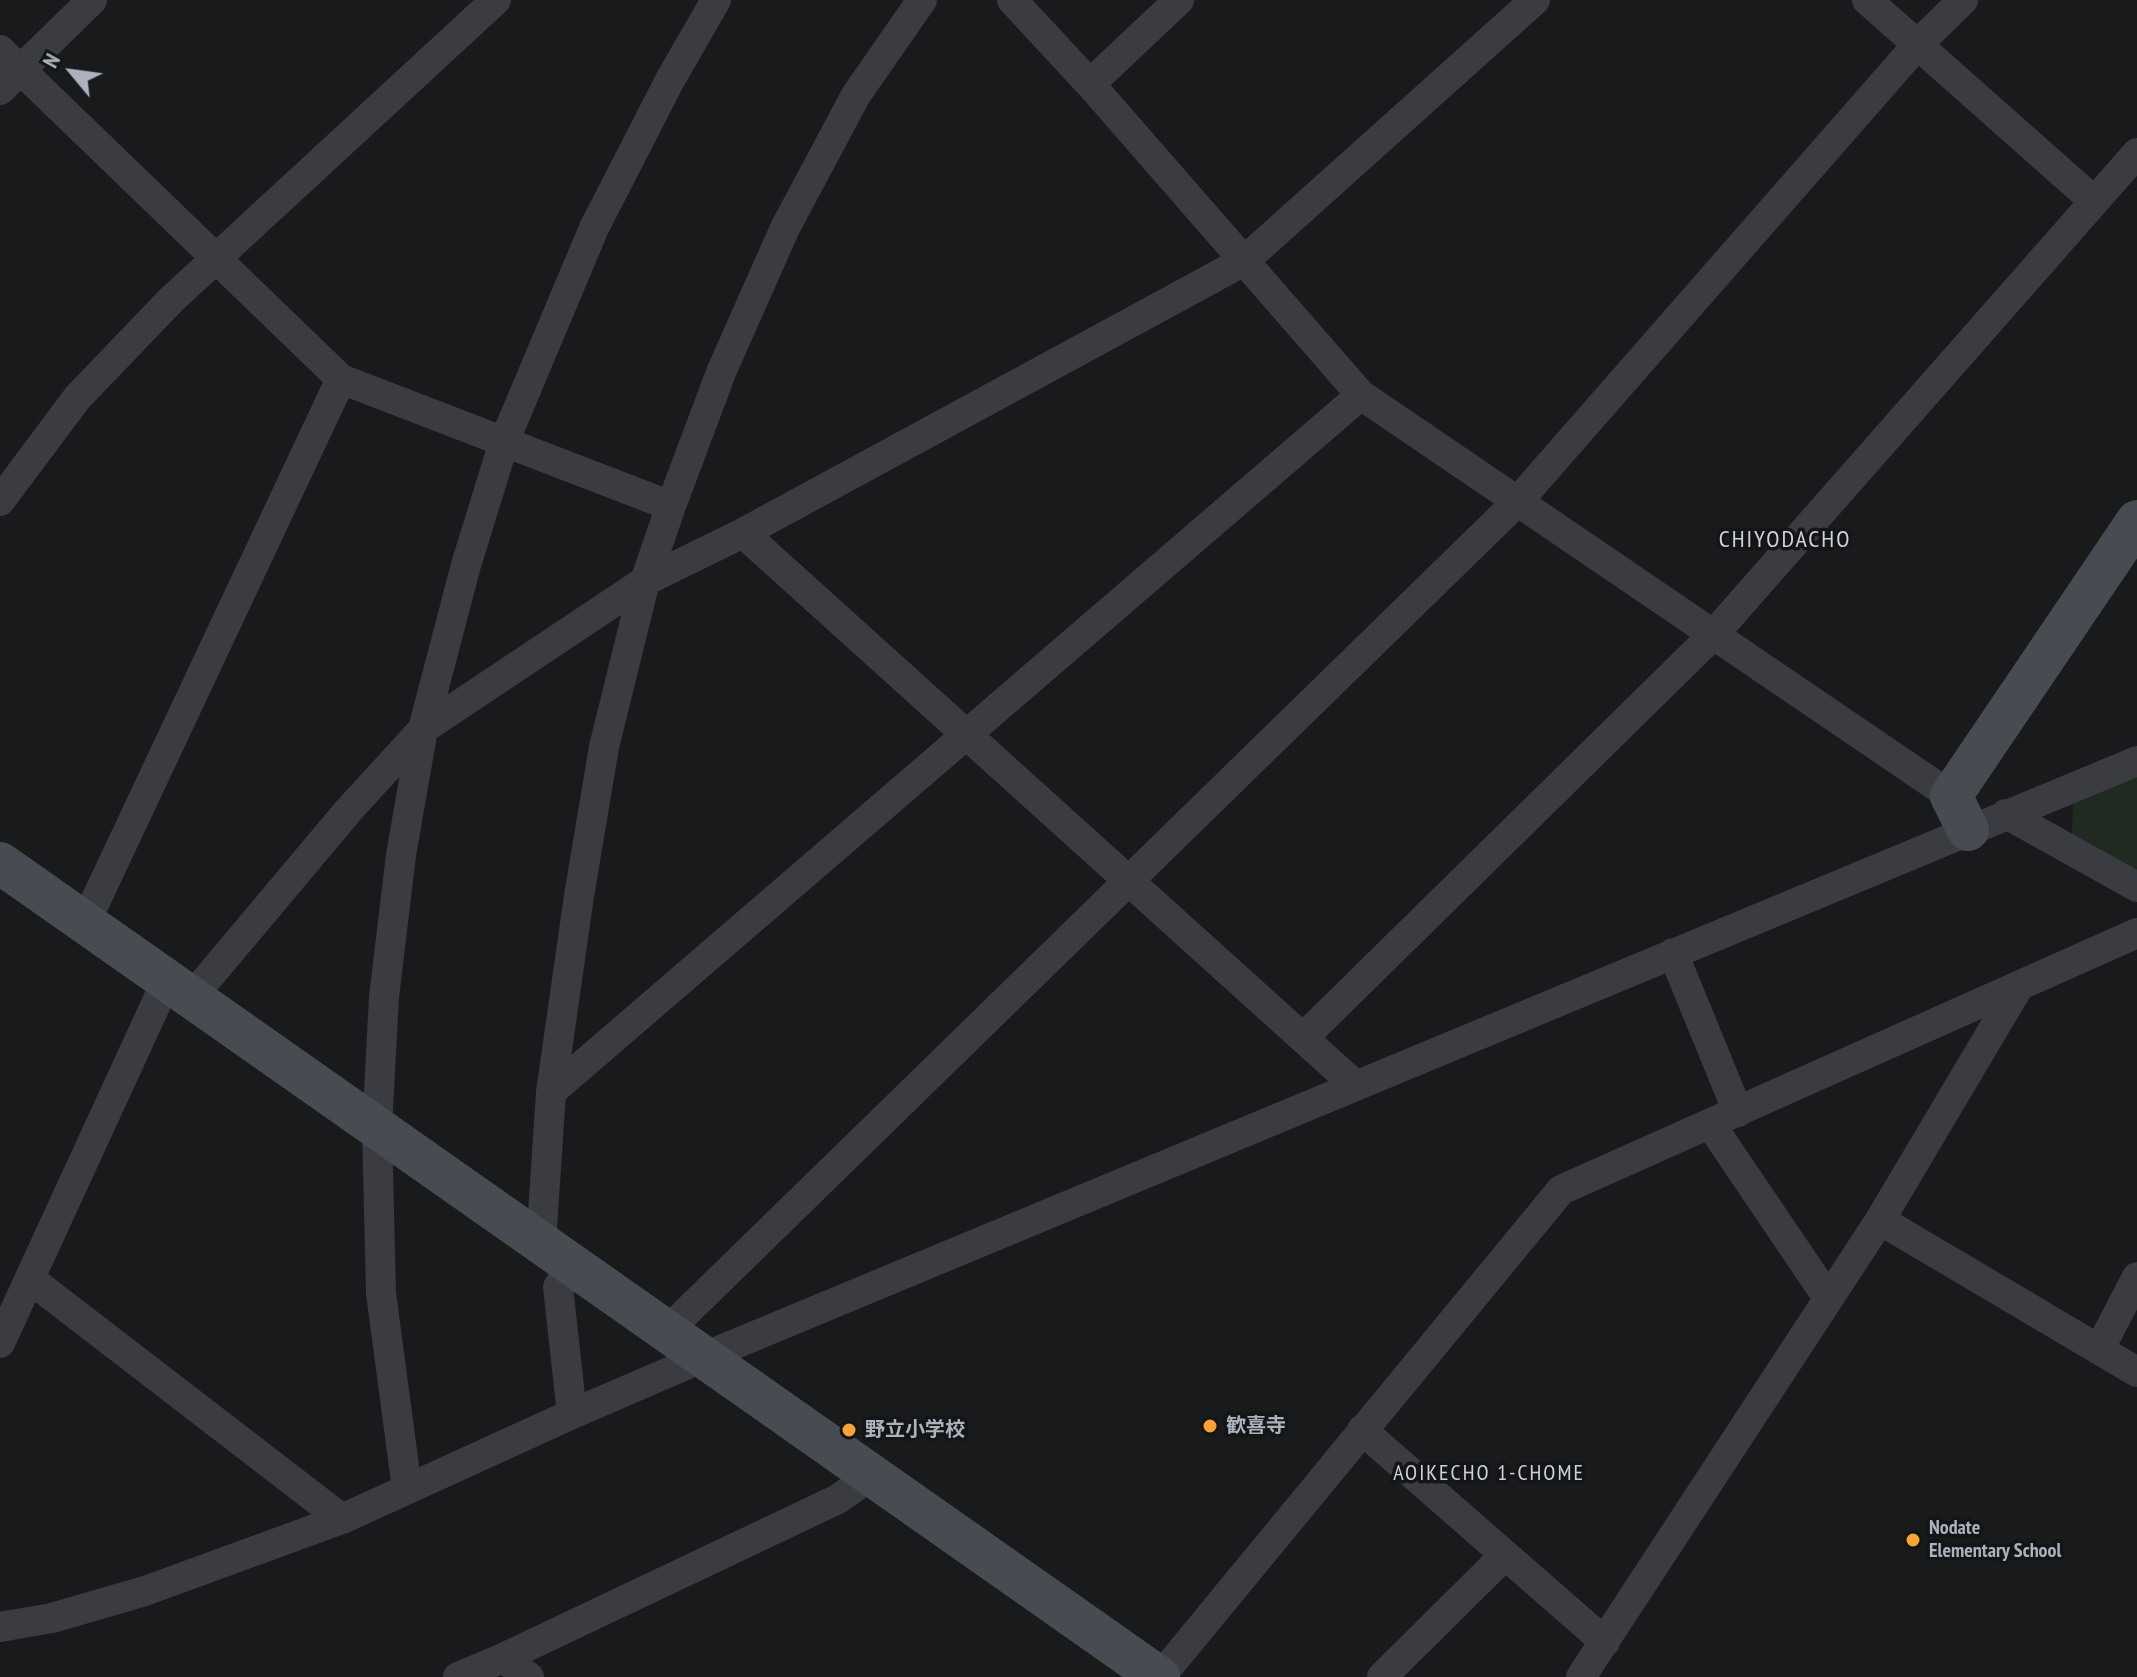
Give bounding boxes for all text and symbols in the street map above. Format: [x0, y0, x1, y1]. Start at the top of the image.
north arrow [32, 32, 112, 112]
text: N [36, 48, 66, 72]
district label: CHIYODACHO [1719, 526, 1851, 554]
place label: 歓喜寺 [1226, 1414, 1286, 1438]
marker: 歓喜寺 [1201, 1417, 1219, 1435]
place label: 野立小学校 [865, 1418, 965, 1442]
marker: 野立小学校 [840, 1421, 858, 1439]
district label: AOIKECHO 1-CHOME [1393, 1461, 1585, 1487]
place label: Nodate Elementary School [1929, 1516, 2061, 1563]
marker: Nodate Elementary School [1904, 1531, 1922, 1549]

